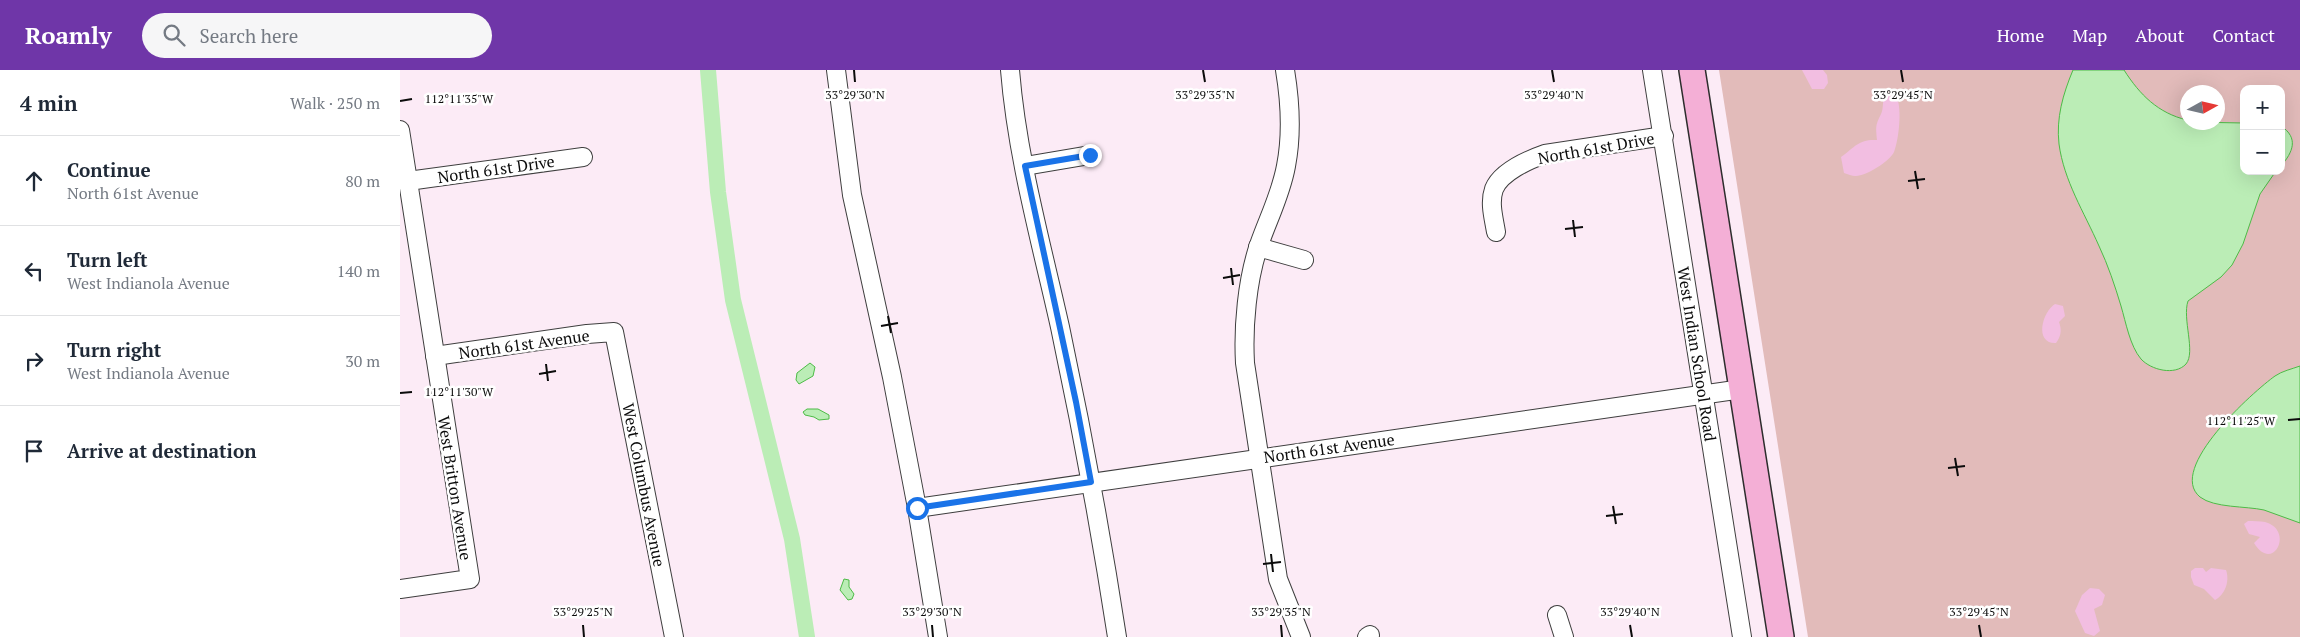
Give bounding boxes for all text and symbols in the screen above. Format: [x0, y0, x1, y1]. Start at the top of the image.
search box [142, 13, 492, 58]
text: Roamly [25, 19, 112, 51]
icon: search [160, 21, 188, 49]
text: Search here [200, 23, 298, 48]
text: Home [1997, 23, 2044, 47]
text: Map [2072, 23, 2107, 47]
text: About [2135, 23, 2184, 47]
text: Contact [2212, 23, 2275, 47]
north arrow [2180, 85, 2225, 130]
map controls [2240, 85, 2285, 175]
button: + [2240, 85, 2285, 130]
text: 33°29'30"N [825, 87, 885, 102]
text: 33°29'35"N [1175, 87, 1235, 102]
text: 33°29'40"N [1524, 87, 1584, 102]
text: 33°29'45"N [1873, 87, 1933, 102]
text: 4 min [20, 89, 77, 117]
text: 112°11'35"W [425, 91, 494, 106]
text: Walk · 250 m [290, 92, 380, 114]
street label: North 61st Drive [1536, 127, 1656, 169]
button: − [2240, 130, 2285, 175]
route end [1079, 144, 1102, 167]
street label: North 61st Drive [436, 150, 556, 188]
text: Continue [67, 157, 151, 182]
icon: ahead [20, 167, 48, 195]
text: 80 m [345, 170, 380, 192]
text: North 61st Avenue [67, 182, 199, 204]
text: Turn left [67, 247, 148, 272]
icon: left [20, 257, 48, 285]
text: 140 m [337, 260, 380, 282]
street label: West Indian School Road [1672, 265, 1722, 443]
text: West Indianola Avenue [67, 272, 230, 294]
street label: North 61st Avenue [457, 324, 591, 364]
text: Turn right [67, 337, 161, 362]
icon: right [20, 347, 48, 375]
text: 30 m [345, 350, 380, 372]
text: West Indianola Avenue [67, 362, 230, 384]
text: 112°11'30"W [425, 384, 494, 399]
street label: West Columbus Avenue [617, 401, 671, 569]
text: 112°11'25"W [2207, 413, 2276, 428]
street label: West Britton Avenue [433, 414, 477, 562]
street label: North 61st Avenue [1262, 428, 1396, 468]
icon: arrive [20, 437, 48, 465]
text: Arrive at destination [67, 438, 256, 463]
route start [906, 497, 929, 520]
text: 33°29'25"N [553, 604, 613, 619]
text: 33°29'30"N [902, 604, 962, 619]
text: 33°29'35"N [1251, 604, 1311, 619]
text: 33°29'40"N [1600, 604, 1660, 619]
text: 33°29'45"N [1949, 604, 2009, 619]

